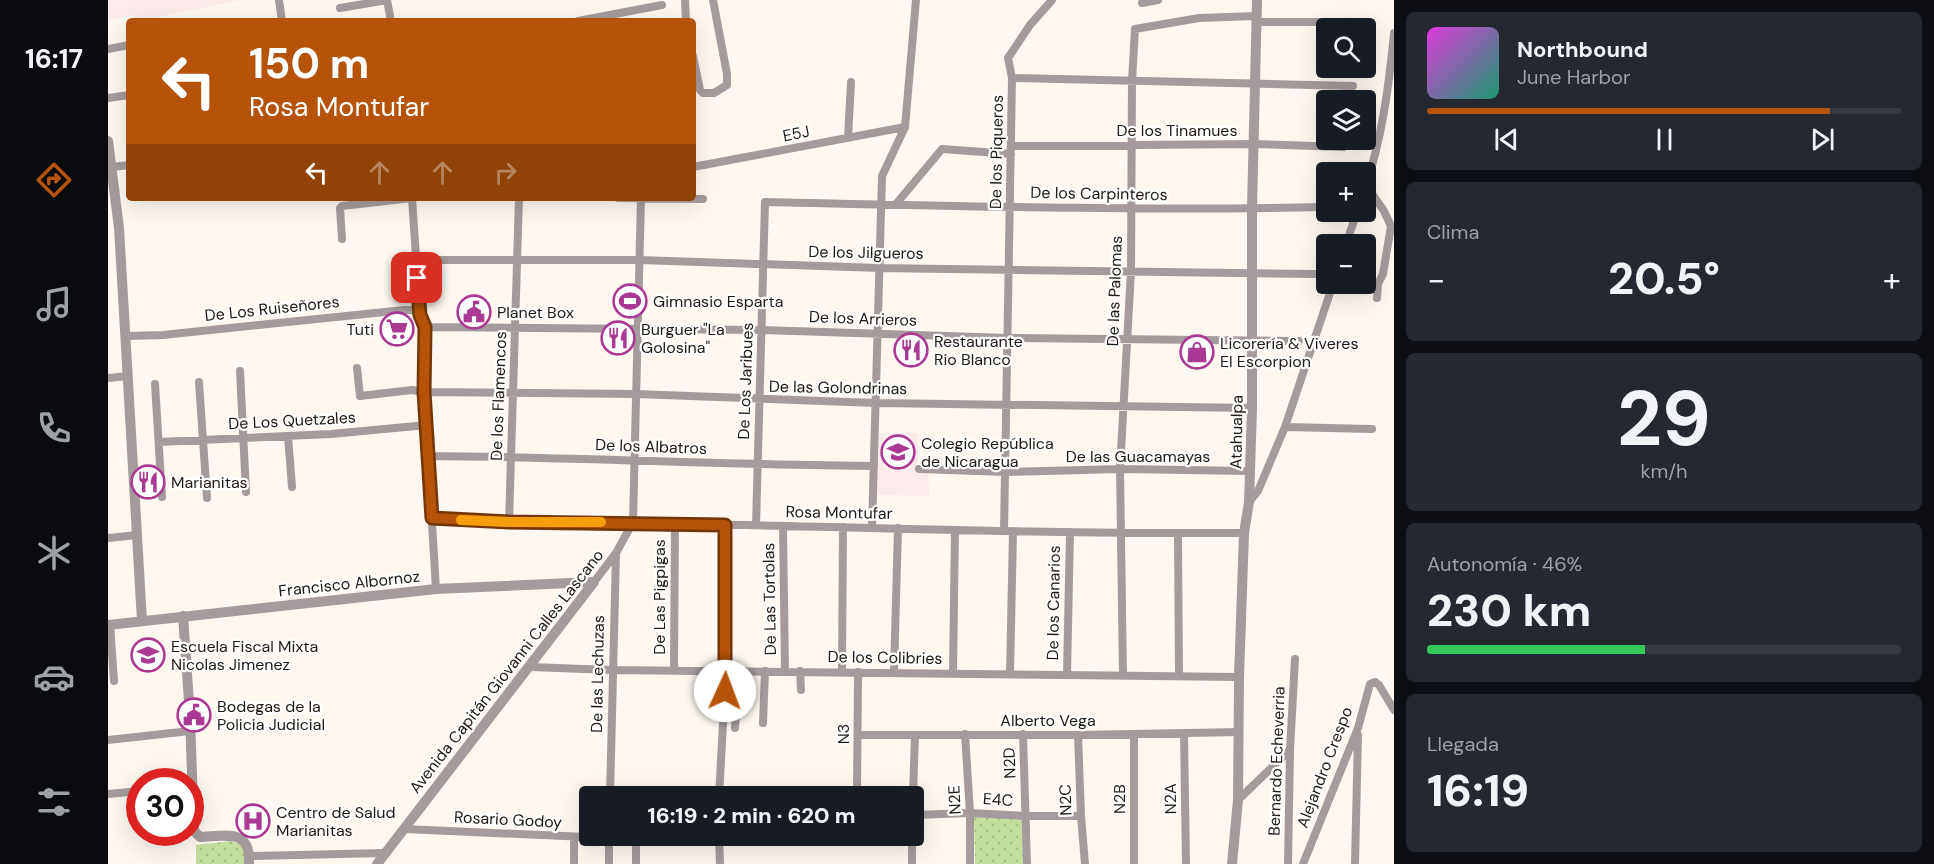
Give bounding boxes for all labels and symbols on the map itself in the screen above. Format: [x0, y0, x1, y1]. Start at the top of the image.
street label: De los Piqueros [985, 95, 1008, 209]
street label: De los Tinamues [1117, 120, 1237, 141]
street label: E5J [781, 121, 811, 146]
street label: De los Carpinteros [1030, 182, 1168, 205]
street label: De las Palomas [1102, 235, 1127, 347]
street label: De los Jilgueros [808, 241, 924, 264]
pin [391, 252, 442, 303]
sports icon: Gimnasio Esparta [612, 283, 648, 319]
street label: De Los Ruiseñores [204, 291, 340, 326]
place label: Gimnasio Esparta [653, 291, 783, 312]
public building icon: Planet Box [456, 294, 492, 330]
place label: Planet Box [497, 302, 574, 323]
street label: De los Arrieros [809, 306, 917, 331]
supermarket icon: Tuti [379, 311, 415, 347]
place label: Tuti [347, 319, 374, 340]
place label: Burguer "La Golosina" [641, 319, 725, 358]
restaurant icon: Burguer "La Golosina" [600, 320, 636, 356]
street label: De Los Jaribues [733, 322, 758, 440]
street label: De los Flamencos [486, 331, 511, 461]
place label: Restaurante Rio Blanco [934, 331, 1023, 370]
restaurant icon: Restaurante Rio Blanco [893, 332, 929, 368]
place label: Licorería & Viveres El Escorpion [1220, 333, 1358, 372]
shop icon: Licorería & Viveres El Escorpion [1179, 334, 1215, 370]
street label: De las Golondrinas [769, 376, 907, 399]
street label: Atahualpa [1225, 395, 1248, 469]
street label: De Los Quetzales [228, 407, 356, 434]
place label: Colegio República de Nicaragua [921, 433, 1054, 472]
street label: De los Albatros [595, 434, 707, 459]
school or university icon: Colegio República de Nicaragua [880, 434, 916, 470]
street label: De las Guacamayas [1066, 446, 1210, 467]
restaurant icon: Marianitas [130, 464, 166, 500]
place label: Marianitas [171, 472, 248, 493]
street label: Rosa Montufar [785, 501, 893, 524]
street label: De Las Pigpigas [649, 539, 670, 655]
street label: De Las Tortolas [758, 543, 781, 655]
street label: Avenida Capitán Giovanni Calles Lascano [405, 545, 608, 798]
street label: De los Canarios [1042, 545, 1065, 661]
street label: Francisco Albornoz [277, 566, 421, 601]
street label: De las Lechuzas [586, 615, 609, 733]
place label: Escuela Fiscal Mixta Nicolas Jimenez [171, 636, 318, 675]
school or university icon: Escuela Fiscal Mixta Nicolas Jimenez [130, 637, 166, 673]
street label: De los Colibries [827, 646, 943, 669]
position arrow [693, 659, 757, 723]
street label: Bernardo Echeverria [1263, 686, 1290, 836]
place label: Bodegas de la Policia Judicial [217, 696, 325, 735]
public building icon: Bodegas de la Policia Judicial [176, 697, 212, 733]
street label: Alejandro Crespo [1292, 704, 1357, 831]
street label: Alberto Vega [1000, 710, 1096, 731]
street label: N3 [833, 724, 854, 744]
street label: N2D [998, 747, 1021, 779]
speed limit sign: 30 [126, 768, 204, 846]
street label: N2A [1160, 783, 1181, 815]
street label: N2C [1054, 784, 1077, 816]
street label: N2B [1109, 784, 1130, 814]
street label: N2E [943, 785, 966, 815]
street label: E4C [982, 788, 1014, 811]
place label: Centro de Salud Marianitas [276, 802, 396, 841]
hospital icon: Centro de Salud Marianitas [235, 803, 271, 839]
street label: Rosario Godoy [453, 806, 563, 833]

